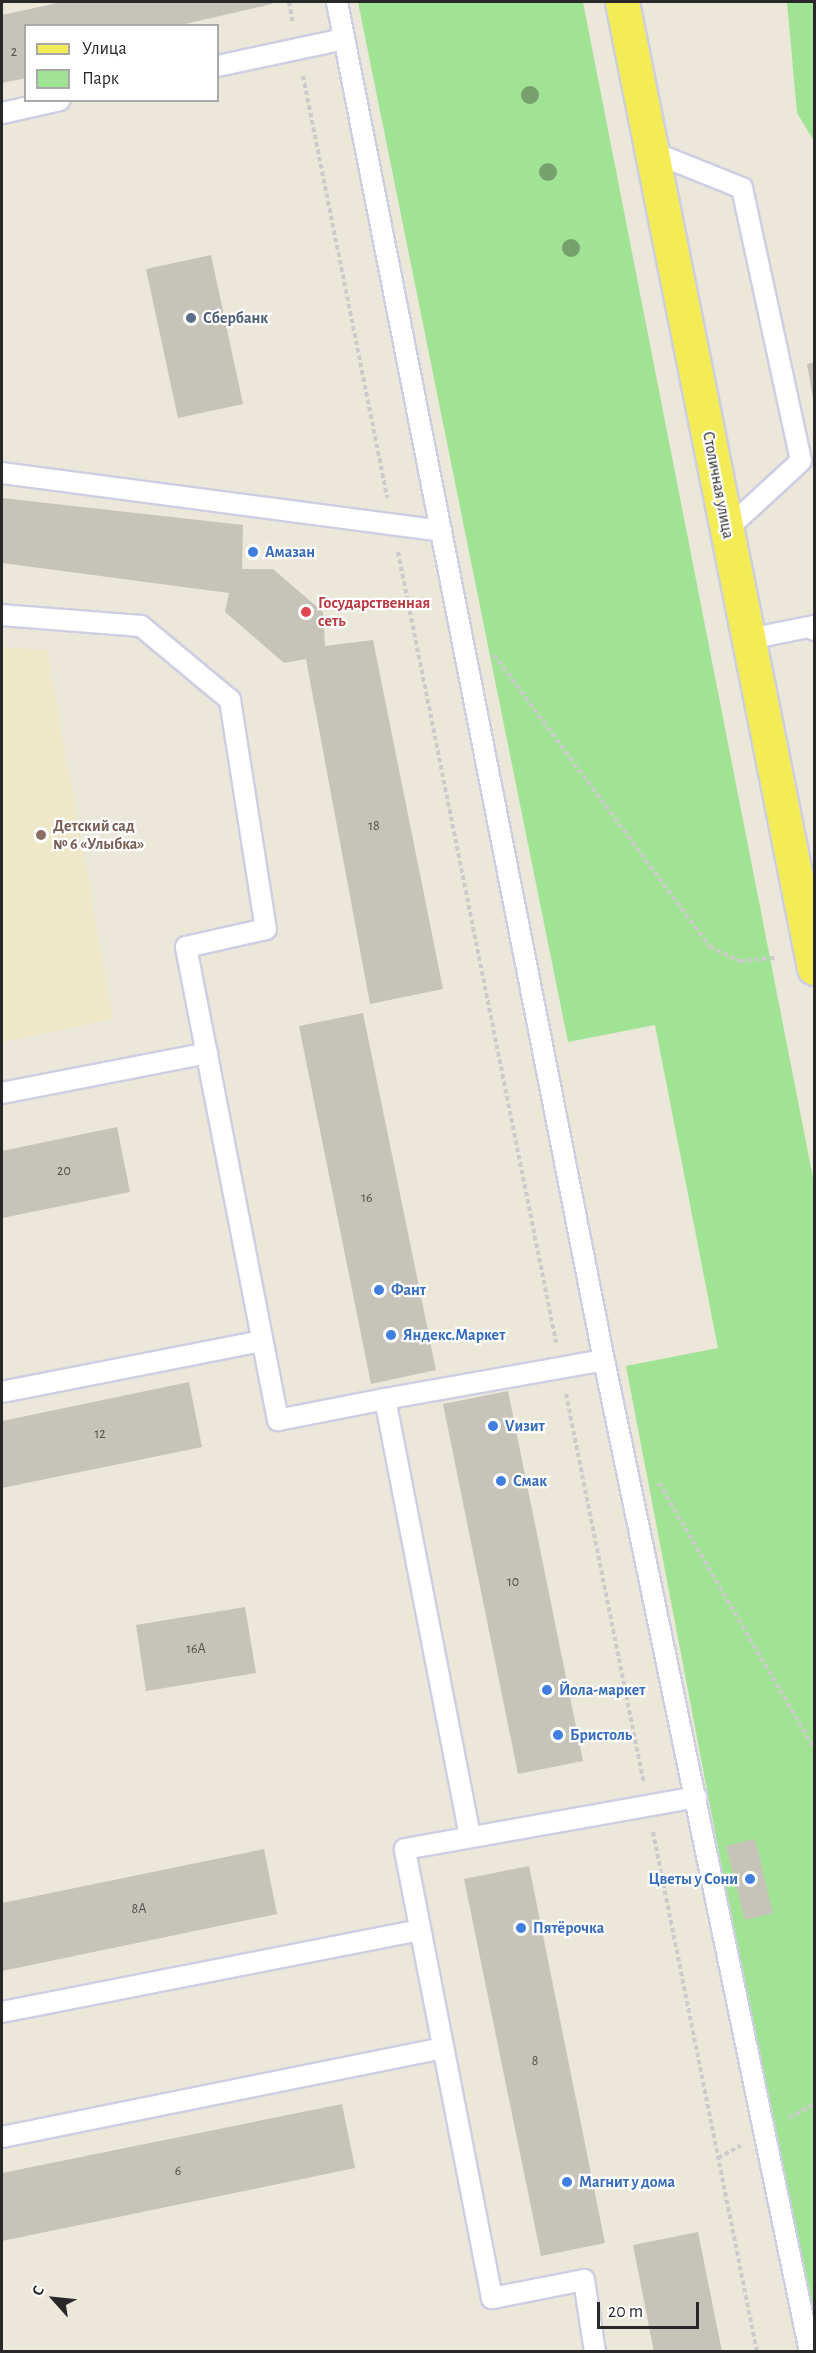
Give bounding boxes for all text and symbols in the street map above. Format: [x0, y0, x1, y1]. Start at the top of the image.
legend [24, 24, 219, 102]
text: Улица [82, 40, 127, 58]
house number: 2 [11, 44, 17, 60]
text: Парк [82, 70, 119, 88]
place label: Сбербанк [203, 308, 268, 328]
marker: Сбербанк [184, 311, 198, 325]
street label: Столичная улица [698, 430, 738, 540]
place label: Амазан [265, 542, 315, 562]
marker: Амазан [246, 545, 260, 559]
place label: Государственная сеть [318, 593, 430, 631]
marker: Государственная сеть [299, 605, 313, 619]
place label: Детский сад № 6 «Улыбка» [53, 816, 144, 854]
house number: 18 [368, 818, 380, 834]
marker: Детский сад № 6 «Улыбка» [34, 828, 48, 842]
house number: 20 [57, 1163, 71, 1179]
house number: 16 [361, 1190, 373, 1206]
place label: Фант [391, 1280, 426, 1300]
marker: Фант [372, 1283, 386, 1297]
place label: Яндекс.Маркет [403, 1325, 505, 1345]
marker: Яндекс.Маркет [384, 1328, 398, 1342]
place label: Vизит [505, 1416, 545, 1436]
marker: Vизит [486, 1419, 500, 1433]
house number: 12 [94, 1426, 106, 1442]
place label: Смак [513, 1471, 547, 1491]
marker: Смак [494, 1474, 508, 1488]
house number: 10 [507, 1574, 519, 1590]
house number: 16А [186, 1641, 206, 1657]
place label: Йола-маркет [559, 1680, 646, 1700]
marker: Йола-маркет [540, 1683, 554, 1697]
place label: Бристоль [570, 1725, 632, 1745]
marker: Бристоль [551, 1728, 565, 1742]
place label: Цветы у Сони [648, 1869, 738, 1889]
marker: Цветы у Сони [743, 1872, 757, 1886]
house number: 8А [132, 1901, 146, 1917]
place label: Пятёрочка [533, 1918, 604, 1938]
marker: Пятёрочка [514, 1921, 528, 1935]
house number: 8 [532, 2053, 538, 2069]
house number: 6 [175, 2163, 181, 2179]
place label: Магнит у дома [579, 2172, 675, 2192]
marker: Магнит у дома [560, 2175, 574, 2189]
north arrow [24, 2269, 84, 2329]
text: С [29, 2283, 47, 2298]
scale bar [600, 2290, 702, 2328]
text: 20 m [608, 2303, 643, 2321]

